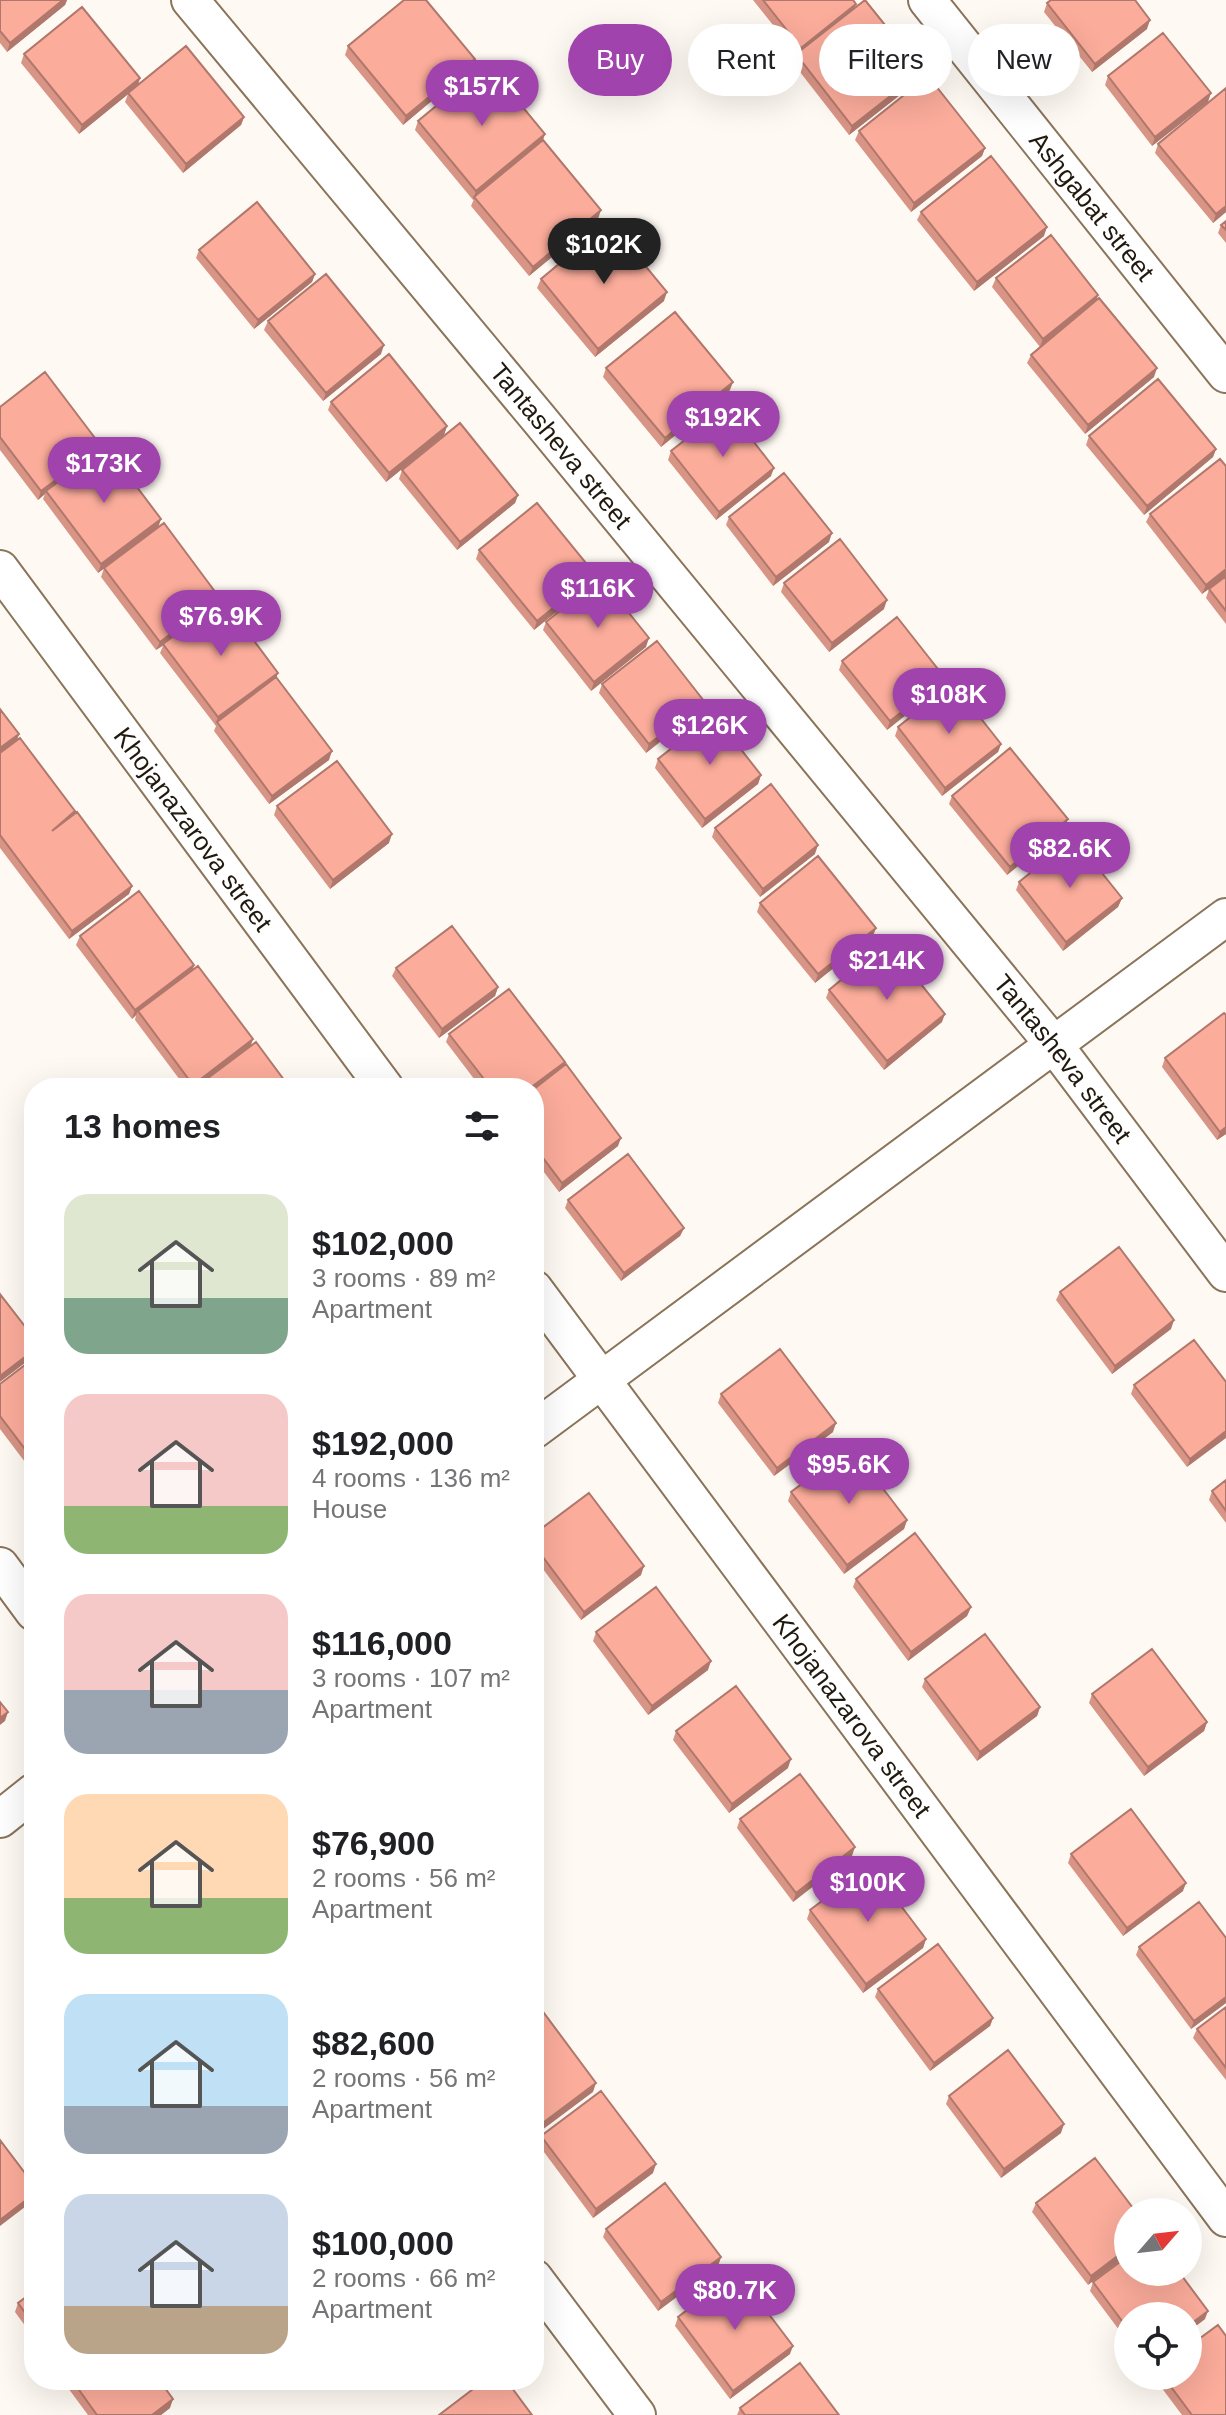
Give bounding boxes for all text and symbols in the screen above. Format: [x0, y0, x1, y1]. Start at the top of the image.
chip: Buy [568, 24, 672, 96]
chip: Rent [688, 24, 803, 96]
chip: Filters [819, 24, 952, 96]
chip: New [968, 24, 1080, 96]
pin: $157K [426, 60, 538, 128]
text: $157K [444, 71, 520, 101]
street label: Ashgabat street [1023, 126, 1161, 287]
pin: $102K [548, 218, 660, 286]
text: $102K [566, 229, 642, 259]
street label: Tantasheva street [484, 357, 638, 535]
pin: $192K [667, 391, 779, 459]
text: $192K [685, 402, 761, 432]
pin: $173K [48, 437, 160, 505]
text: $173K [66, 448, 142, 478]
pin: $116K [542, 562, 654, 630]
text: $116K [560, 573, 636, 603]
pin: $76.9K [156, 590, 286, 658]
text: $76.9K [179, 601, 263, 631]
pin: $108K [893, 668, 1005, 736]
text: $108K [911, 679, 987, 709]
pin: $126K [654, 699, 766, 767]
text: $126K [672, 710, 748, 740]
street label: Khojanazarova street [108, 722, 279, 938]
pin: $82.6K [1005, 822, 1135, 890]
text: $82.6K [1028, 833, 1112, 863]
pin: $214K [831, 934, 943, 1002]
text: $214K [849, 945, 925, 975]
street label: Tantasheva street [987, 969, 1138, 1149]
icon: filters [460, 1104, 504, 1148]
text: 13 homes [64, 1107, 221, 1145]
text: $102,000 [312, 1224, 454, 1262]
icon: home [128, 1226, 224, 1322]
text: 3 rooms · 89 m² [312, 1263, 496, 1293]
text: Apartment [312, 1294, 432, 1324]
text: $192,000 [312, 1424, 454, 1462]
icon: home [128, 1426, 224, 1522]
pin: $95.6K [784, 1438, 914, 1506]
text: $95.6K [807, 1449, 891, 1479]
text: 4 rooms · 136 m² [312, 1463, 510, 1493]
text: House [312, 1494, 387, 1524]
street label: Khojanazarova street [766, 1608, 938, 1824]
text: $116,000 [312, 1624, 452, 1662]
icon: home [128, 1626, 224, 1722]
text: 3 rooms · 107 m² [312, 1663, 510, 1693]
text: Apartment [312, 1694, 432, 1724]
text: $76,900 [312, 1824, 435, 1862]
icon: home [128, 1826, 224, 1922]
pin: $100K [812, 1856, 924, 1924]
text: 2 rooms · 56 m² [312, 1863, 496, 1893]
text: $100K [830, 1867, 906, 1897]
text: Apartment [312, 1894, 432, 1924]
text: $82,600 [312, 2024, 435, 2062]
icon: home [128, 2026, 224, 2122]
text: 2 rooms · 56 m² [312, 2063, 496, 2093]
text: Apartment [312, 2094, 432, 2124]
north arrow [1114, 2198, 1202, 2286]
map controls [1114, 2198, 1202, 2390]
text: $100,000 [312, 2224, 454, 2262]
icon: home [128, 2226, 224, 2322]
text: 2 rooms · 66 m² [312, 2263, 496, 2293]
pin: $80.7K [670, 2264, 800, 2332]
text: $80.7K [693, 2275, 777, 2305]
text: Apartment [312, 2294, 432, 2324]
button: locate [1114, 2302, 1202, 2390]

